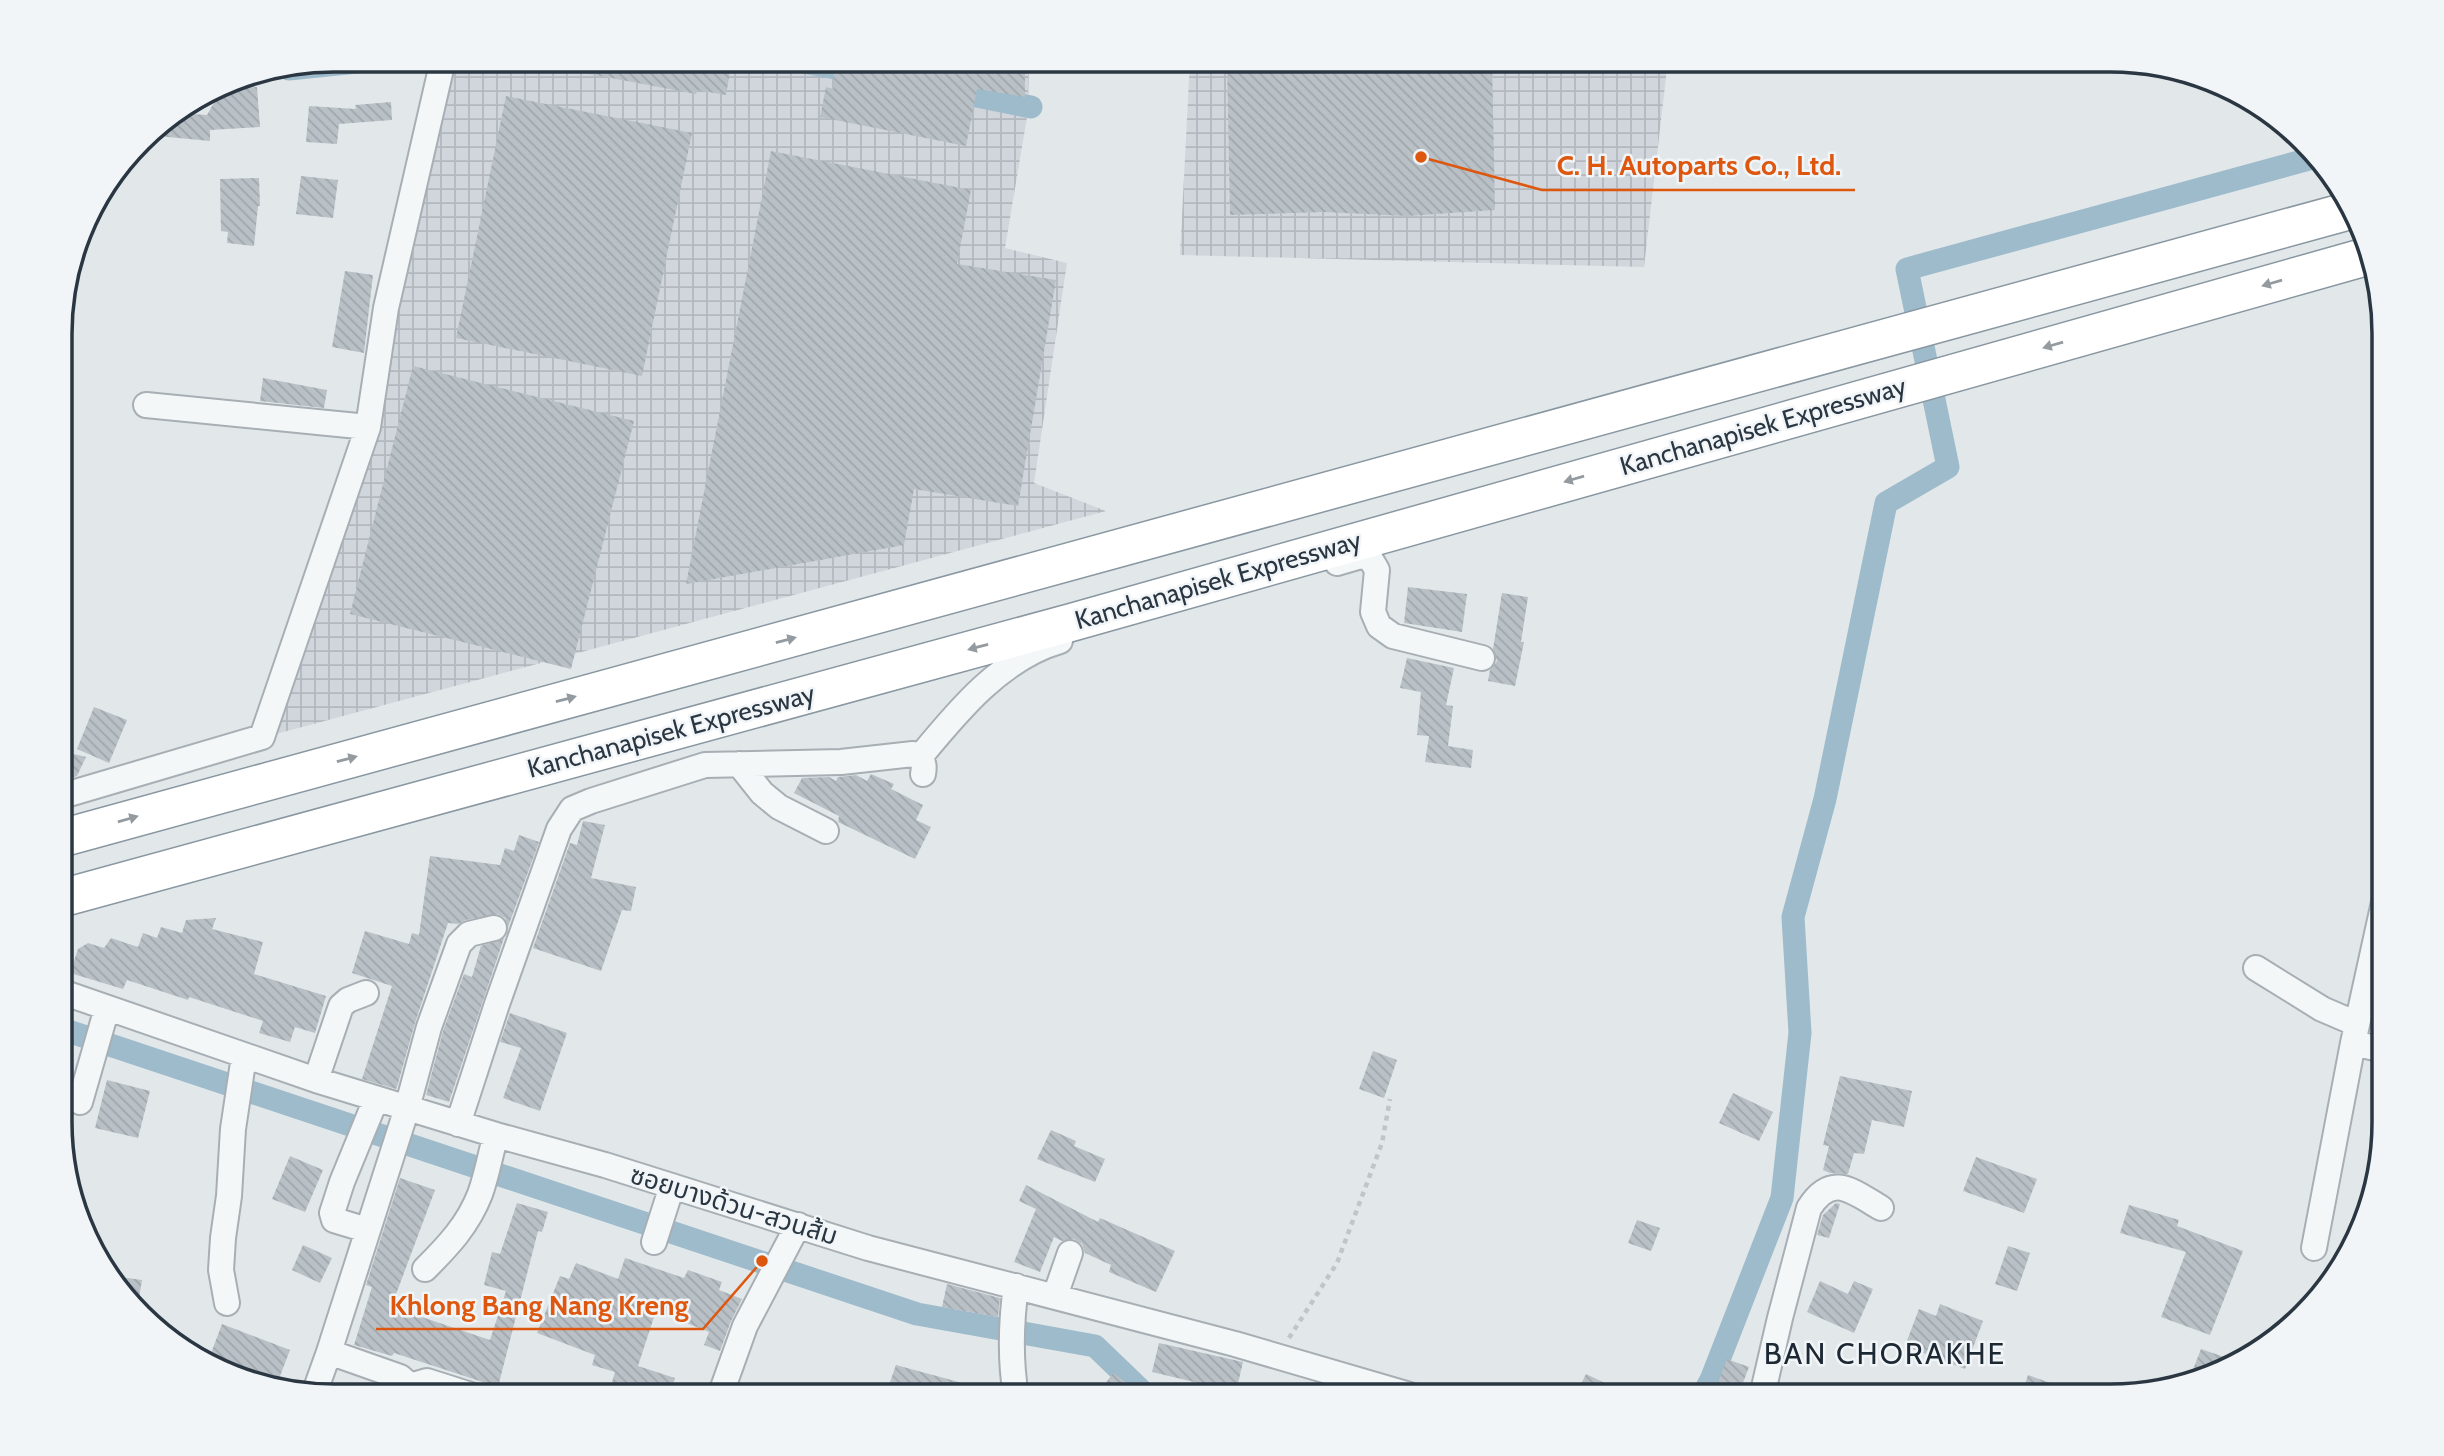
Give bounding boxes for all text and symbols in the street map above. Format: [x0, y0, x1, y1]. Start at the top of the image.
callout: C. H. Autoparts Co., Ltd. [1542, 141, 1855, 190]
text: C. H. Autoparts Co., Ltd. [1557, 148, 1841, 182]
one-way arrow [2261, 278, 2283, 289]
one-way arrow [2042, 340, 2063, 350]
street label: Kanchanapisek Expressway [1616, 370, 1910, 482]
one-way arrow [1564, 475, 1585, 485]
street label: Kanchanapisek Expressway [1071, 524, 1365, 636]
one-way arrow [776, 634, 797, 644]
one-way arrow [967, 643, 988, 653]
street label: Kanchanapisek Expressway [524, 677, 818, 785]
one-way arrow [556, 694, 577, 704]
one-way arrow [336, 753, 358, 764]
one-way arrow [117, 814, 138, 824]
street label: ซอยบางด้วน-สวนส้ม [626, 1158, 842, 1252]
callout: Khlong Bang Nang Kreng [376, 1280, 703, 1329]
text: Khlong Bang Nang Kreng [390, 1288, 688, 1322]
district label: BAN CHORAKHE [1764, 1335, 2006, 1372]

